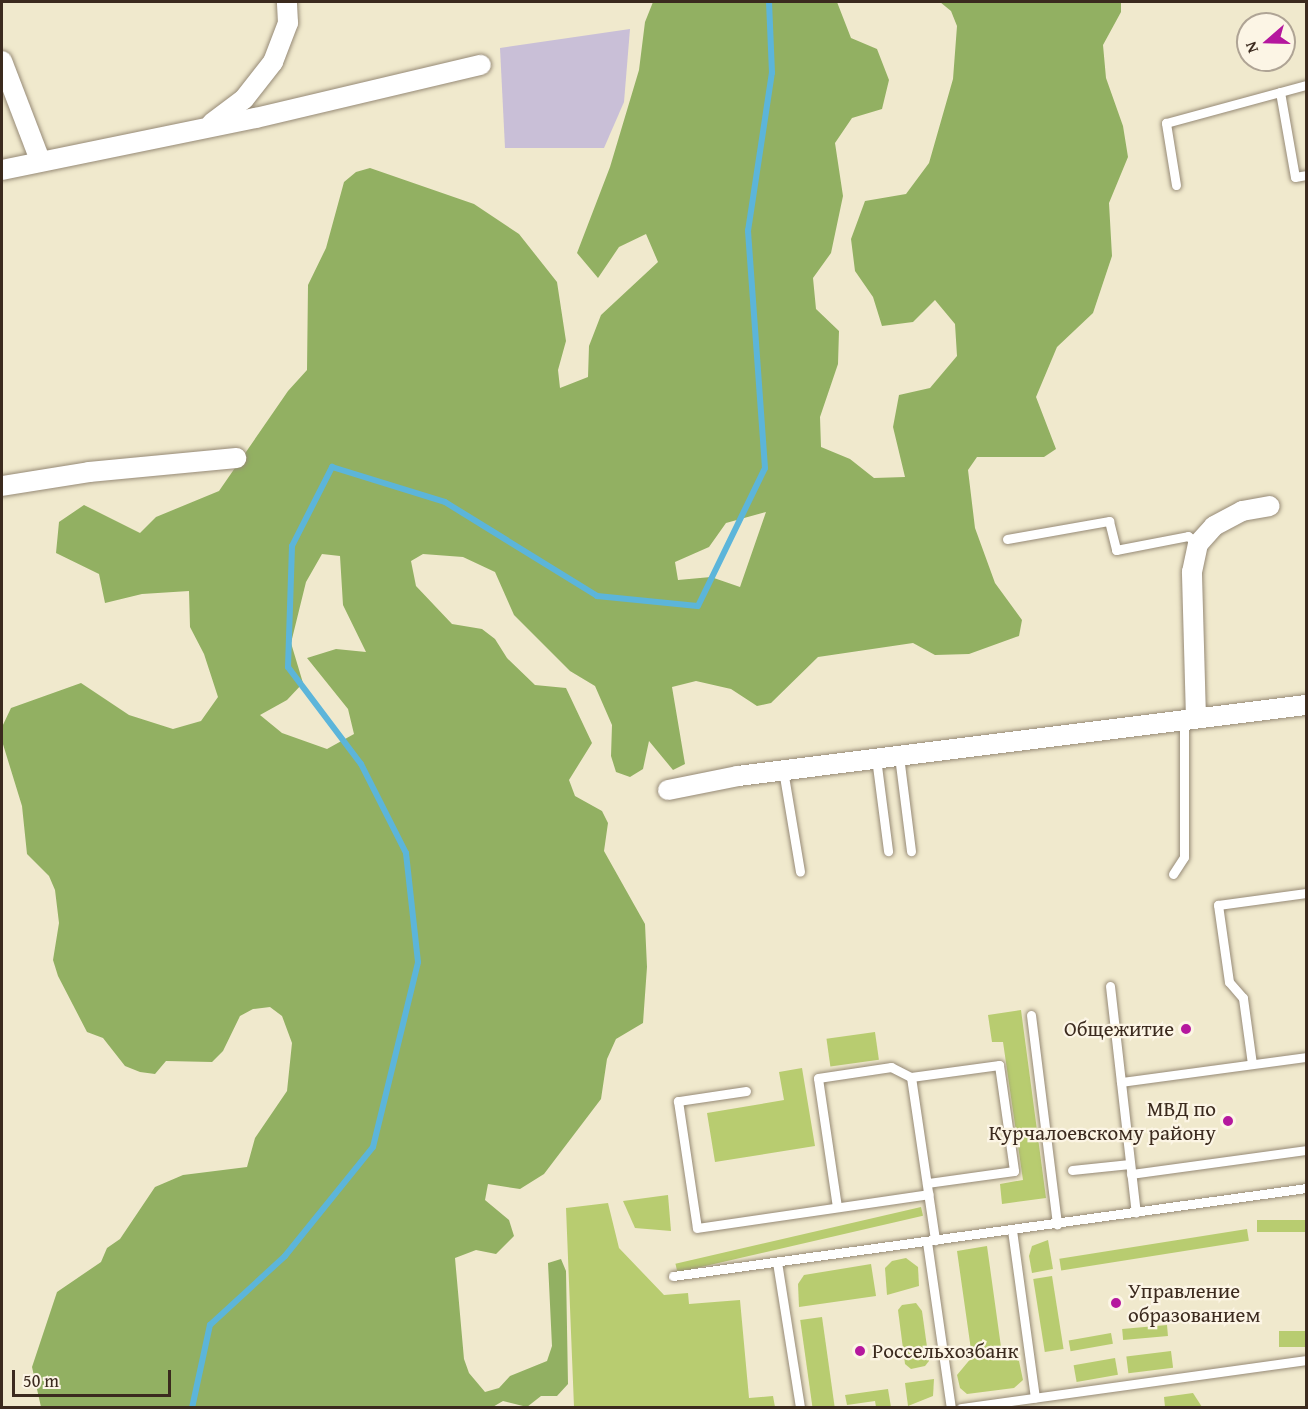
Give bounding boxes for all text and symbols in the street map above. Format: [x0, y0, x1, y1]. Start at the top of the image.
north arrow [1236, 12, 1296, 72]
text: N [1238, 38, 1264, 57]
place label: Общежитие [1064, 1016, 1174, 1042]
marker: Общежитие [1179, 1022, 1193, 1036]
place label: МВД по Курчалоевскому району [989, 1096, 1216, 1146]
marker: МВД по Курчалоевскому району [1221, 1114, 1235, 1128]
place label: Управление образованием [1128, 1278, 1260, 1328]
marker: Управление образованием [1109, 1296, 1123, 1310]
place label: Россельхозбанк [872, 1338, 1018, 1364]
marker: Россельхозбанк [853, 1344, 867, 1358]
scale bar [15, 1358, 174, 1396]
text: 50 m [23, 1367, 59, 1394]

